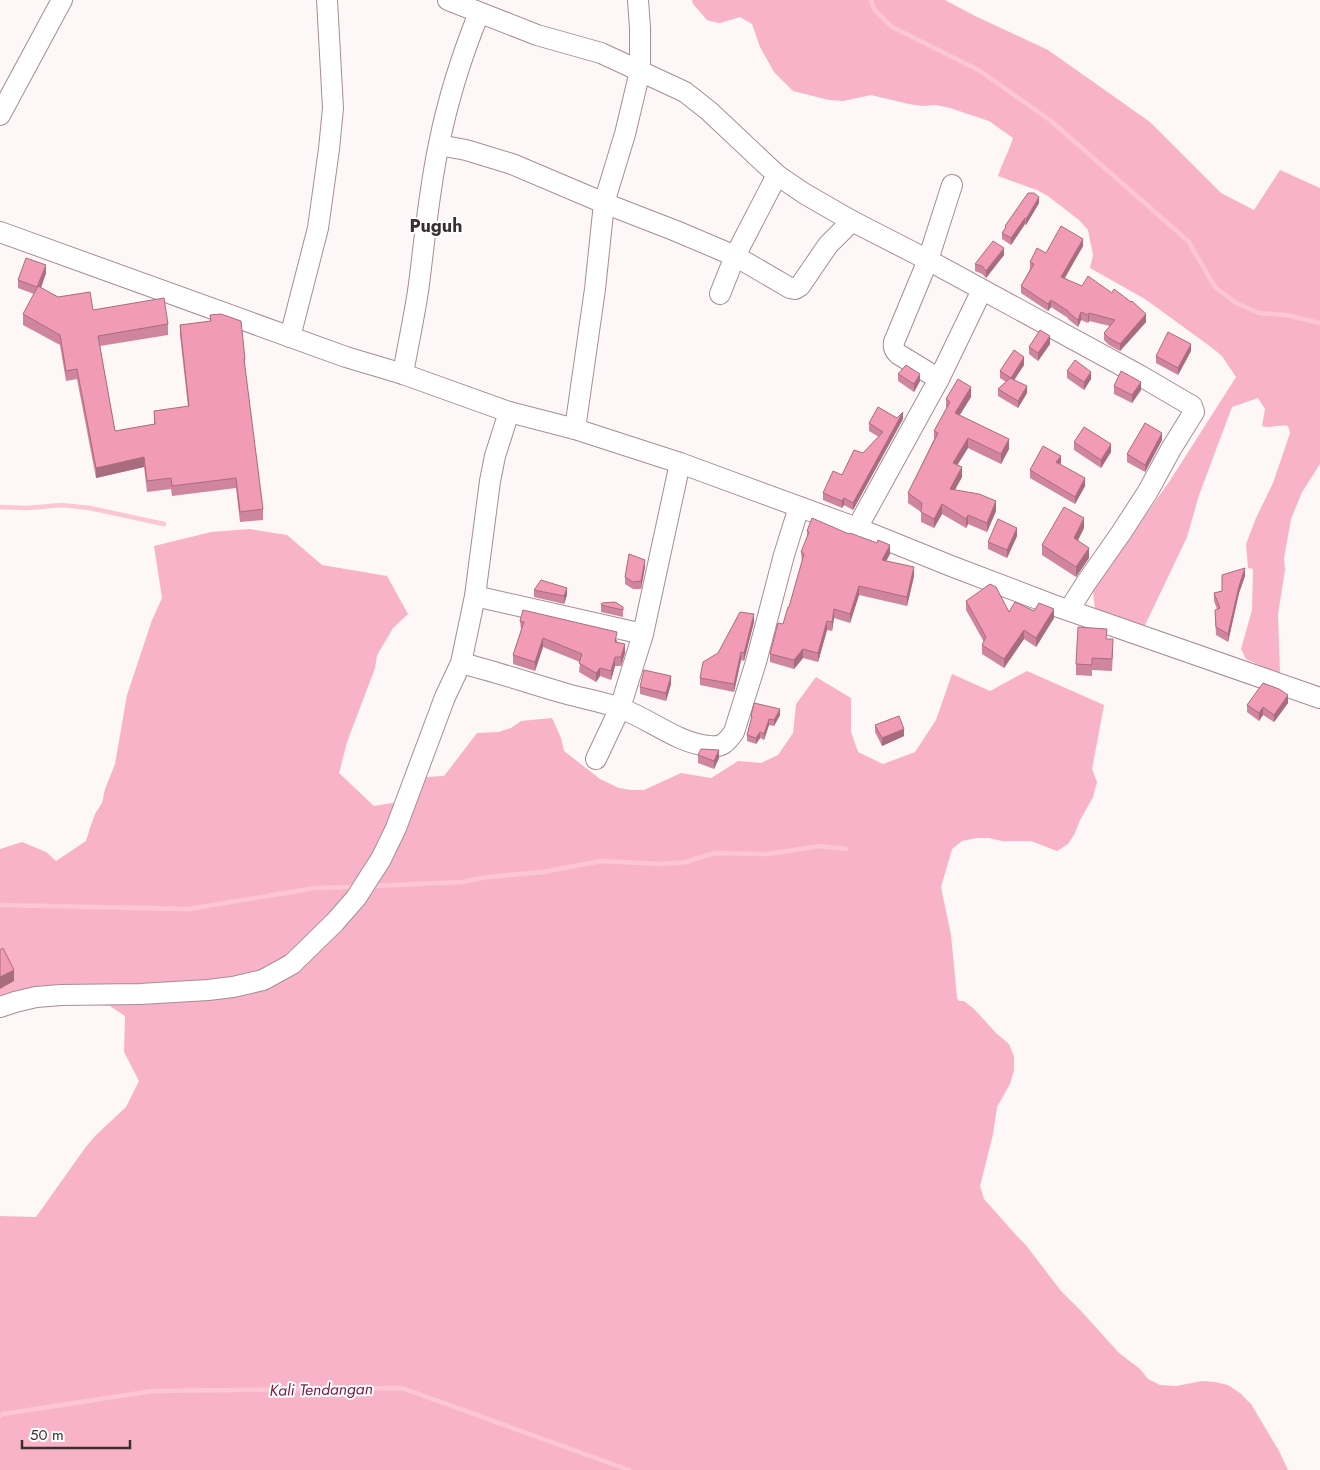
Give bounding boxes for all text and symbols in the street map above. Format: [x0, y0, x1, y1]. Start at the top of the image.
district label: Puguh [410, 213, 462, 239]
water label: Kali Tendangan [269, 1377, 373, 1402]
scale bar [22, 1418, 130, 1450]
text: 50 m [30, 1424, 64, 1446]

